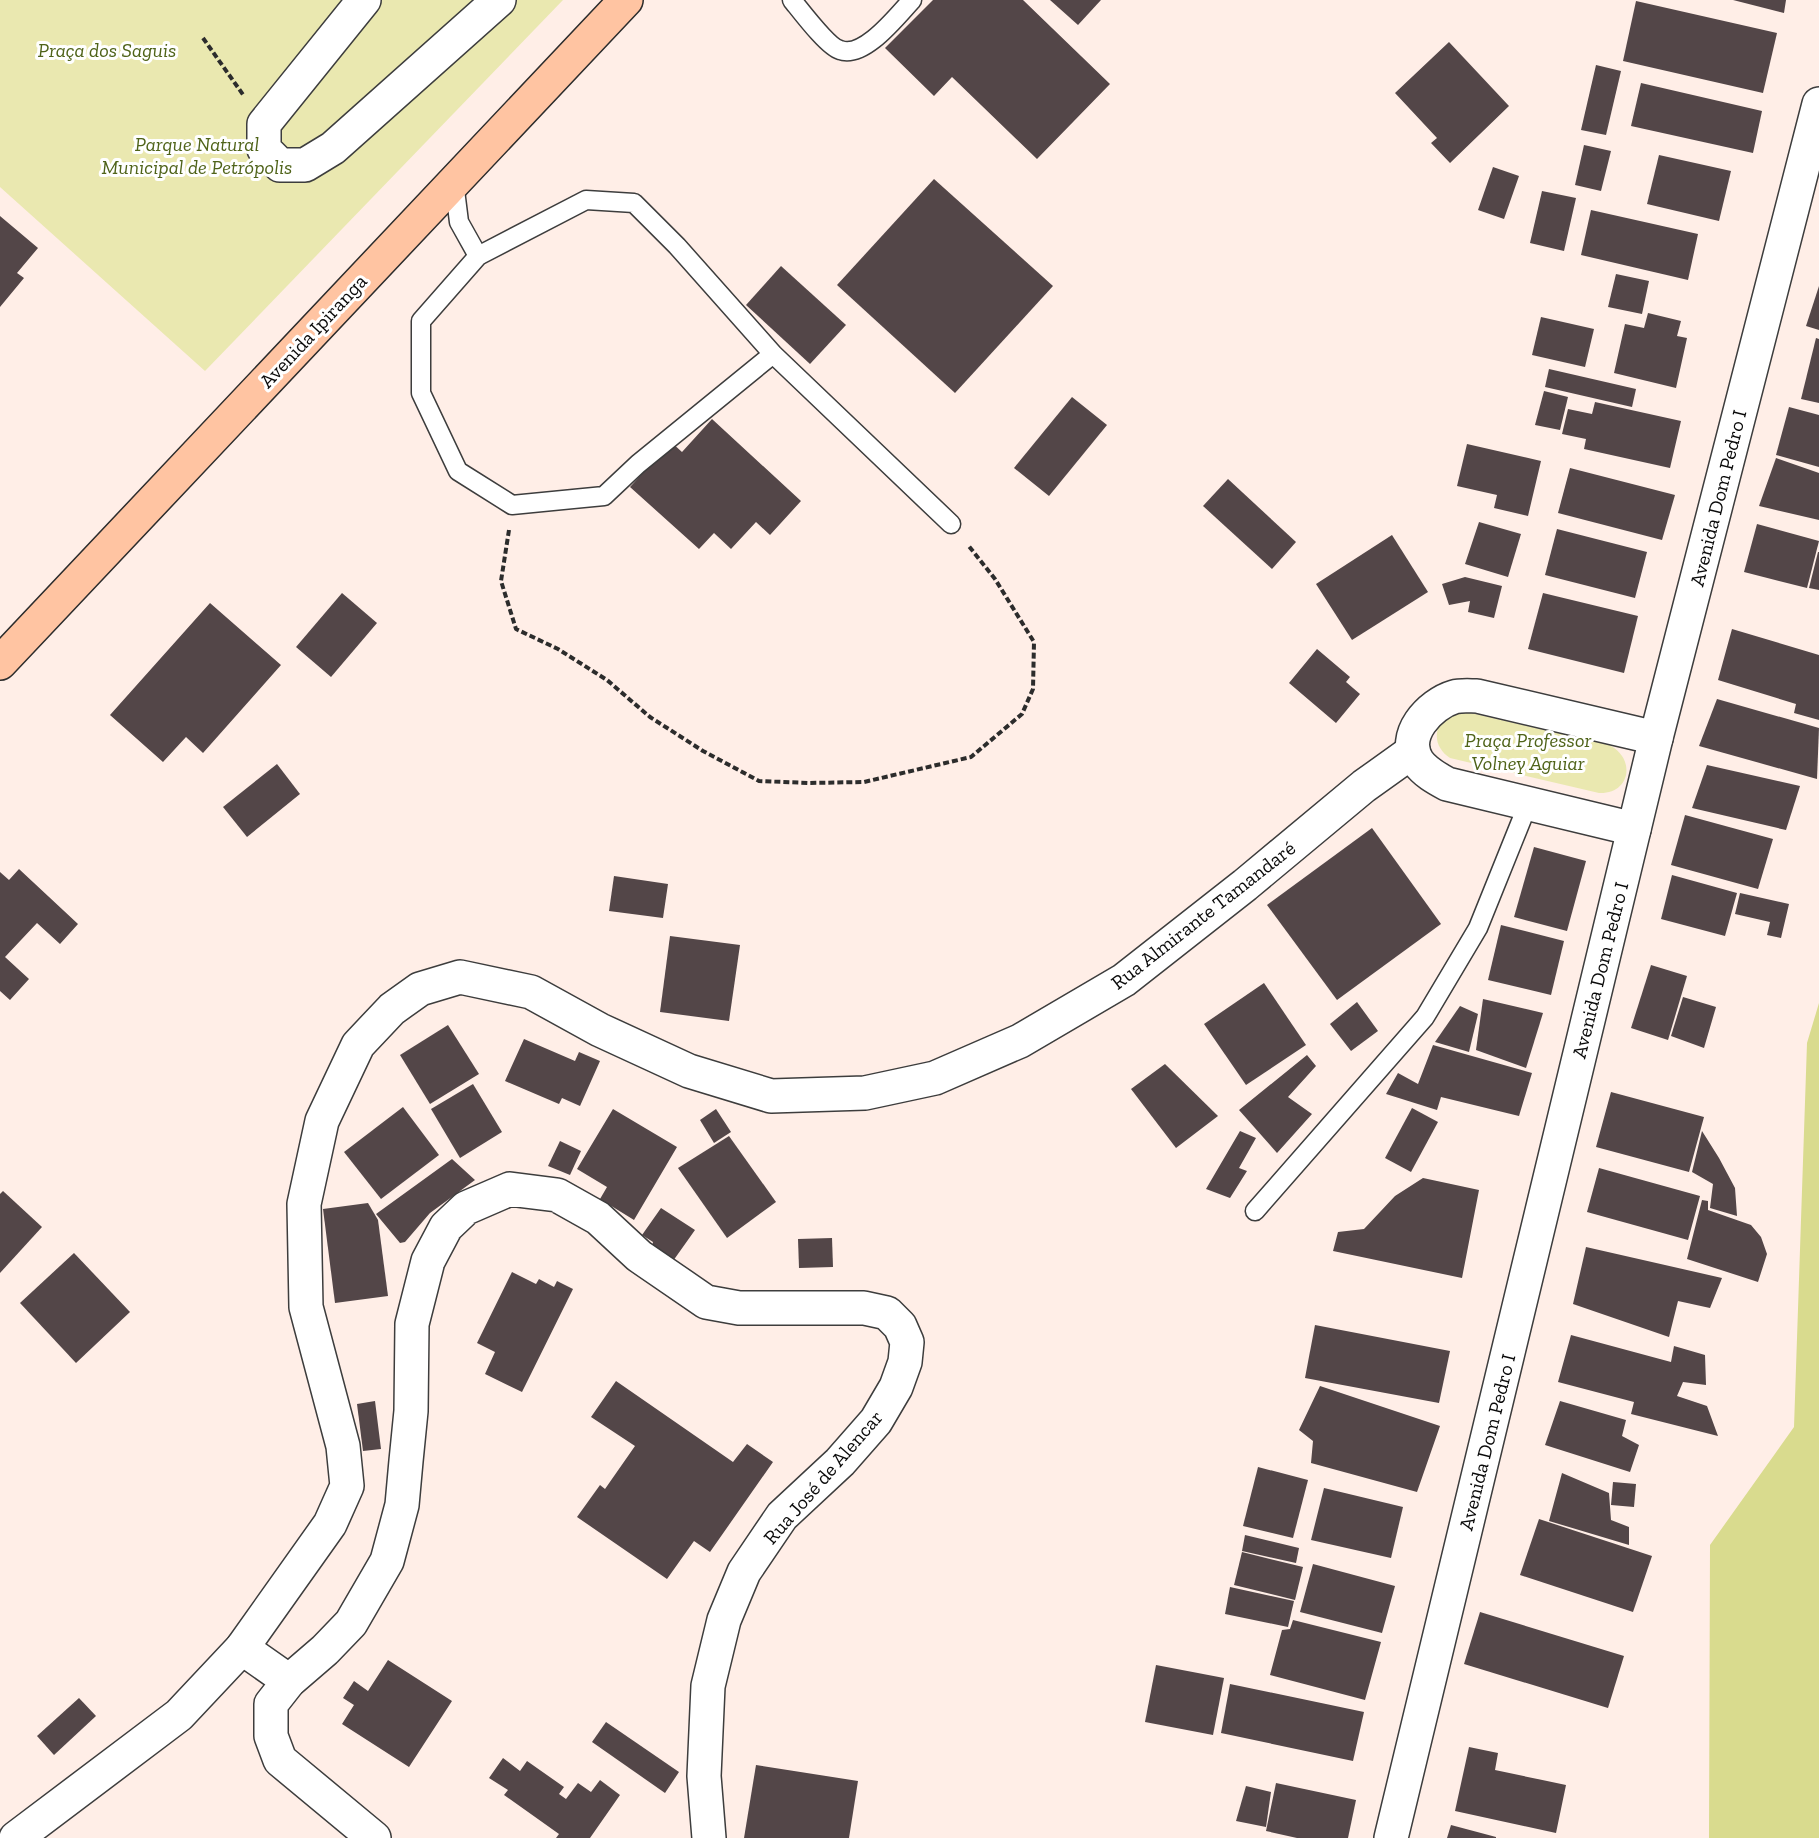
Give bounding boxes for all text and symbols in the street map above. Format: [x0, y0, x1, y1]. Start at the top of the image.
park label: Praça dos Saguis [38, 38, 176, 62]
park label: Parque Natural Municipal de Petrópolis [102, 132, 292, 179]
street label: Avenida Ipiranga [254, 269, 372, 393]
street label: Avenida Dom Pedro I [1684, 407, 1752, 589]
park label: Praça Professor Volney Aguiar [1465, 728, 1592, 775]
street label: Rua Almirante Tamandaré [1106, 836, 1300, 994]
street label: Avenida Dom Pedro I [1566, 879, 1634, 1061]
street label: Avenida Dom Pedro I [1453, 1351, 1521, 1533]
street label: Rua José de Alencar [758, 1405, 888, 1549]

